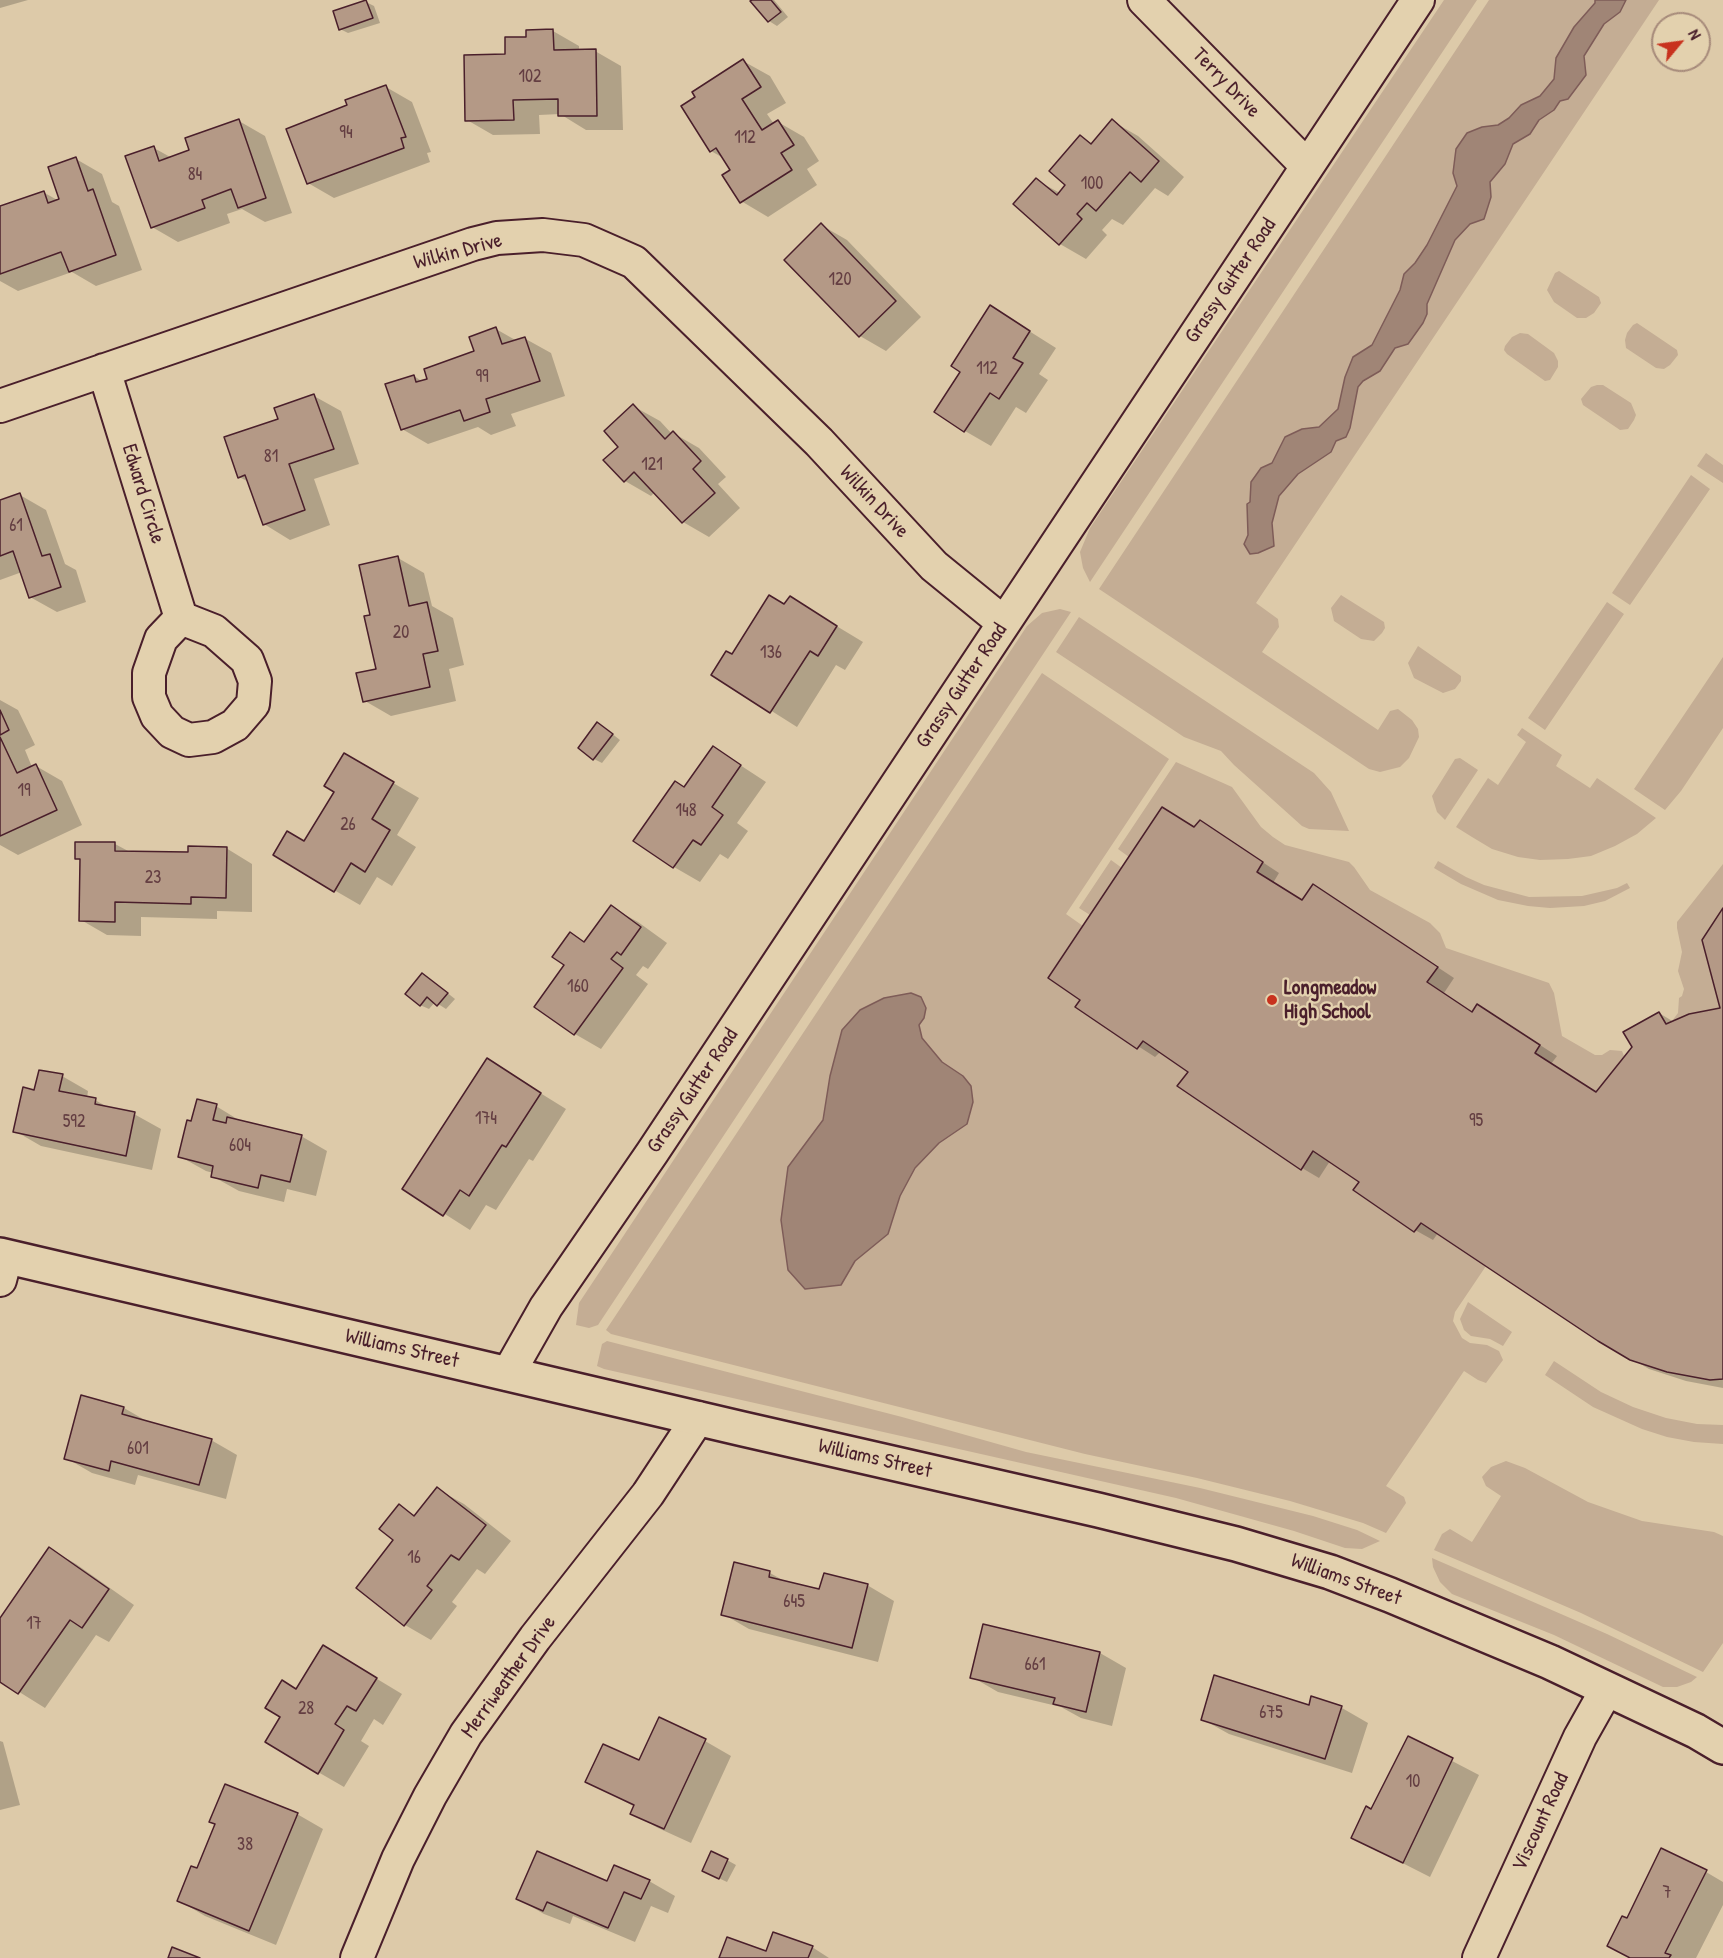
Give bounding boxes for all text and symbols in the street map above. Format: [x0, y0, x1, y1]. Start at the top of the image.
north arrow [1651, 12, 1711, 72]
text: N [1683, 25, 1707, 43]
street label: Terry Drive [1187, 43, 1265, 123]
house number: 102 [518, 66, 542, 88]
house number: 94 [339, 122, 353, 144]
house number: 112 [734, 127, 756, 149]
house number: 84 [188, 164, 202, 186]
house number: 100 [1081, 173, 1103, 195]
street label: Grassy Gutter Road [1180, 214, 1282, 348]
street label: Wilkin Drive [411, 228, 505, 276]
house number: 120 [828, 269, 852, 291]
house number: 112 [976, 358, 998, 380]
house number: 99 [475, 366, 489, 388]
street label: Edward Circle [116, 441, 170, 547]
house number: 81 [264, 446, 278, 468]
house number: 121 [641, 454, 663, 476]
street label: Wilkin Drive [834, 460, 914, 544]
house number: 61 [9, 515, 23, 537]
street label: Grassy Gutter Road [911, 619, 1013, 753]
house number: 20 [393, 622, 409, 644]
house number: 136 [760, 642, 782, 664]
house number: 19 [17, 780, 31, 802]
house number: 148 [675, 800, 697, 822]
house number: 26 [340, 814, 356, 836]
house number: 23 [145, 867, 161, 889]
place label: Longmeadow High School [1284, 975, 1376, 1025]
house number: 160 [567, 976, 589, 998]
marker: Longmeadow High School [1265, 993, 1279, 1007]
street label: Grassy Gutter Road [642, 1024, 744, 1158]
house number: 174 [475, 1108, 497, 1130]
house number: 95 [1469, 1110, 1483, 1132]
house number: 592 [63, 1111, 85, 1133]
house number: 604 [229, 1135, 251, 1157]
street label: Williams Street [343, 1324, 461, 1374]
street label: Williams Street [816, 1434, 934, 1484]
house number: 601 [127, 1438, 149, 1460]
house number: 16 [407, 1547, 421, 1569]
street label: Williams Street [1287, 1548, 1405, 1612]
house number: 645 [783, 1591, 805, 1613]
street label: Merriweather Drive [456, 1611, 562, 1743]
house number: 17 [26, 1613, 42, 1635]
house number: 661 [1025, 1654, 1045, 1676]
house number: 28 [298, 1698, 314, 1720]
house number: 675 [1259, 1702, 1283, 1724]
street label: Viscount Road [1507, 1769, 1575, 1875]
house number: 10 [1406, 1771, 1420, 1793]
house number: 38 [237, 1834, 253, 1856]
house number: 7 [1663, 1882, 1671, 1904]

